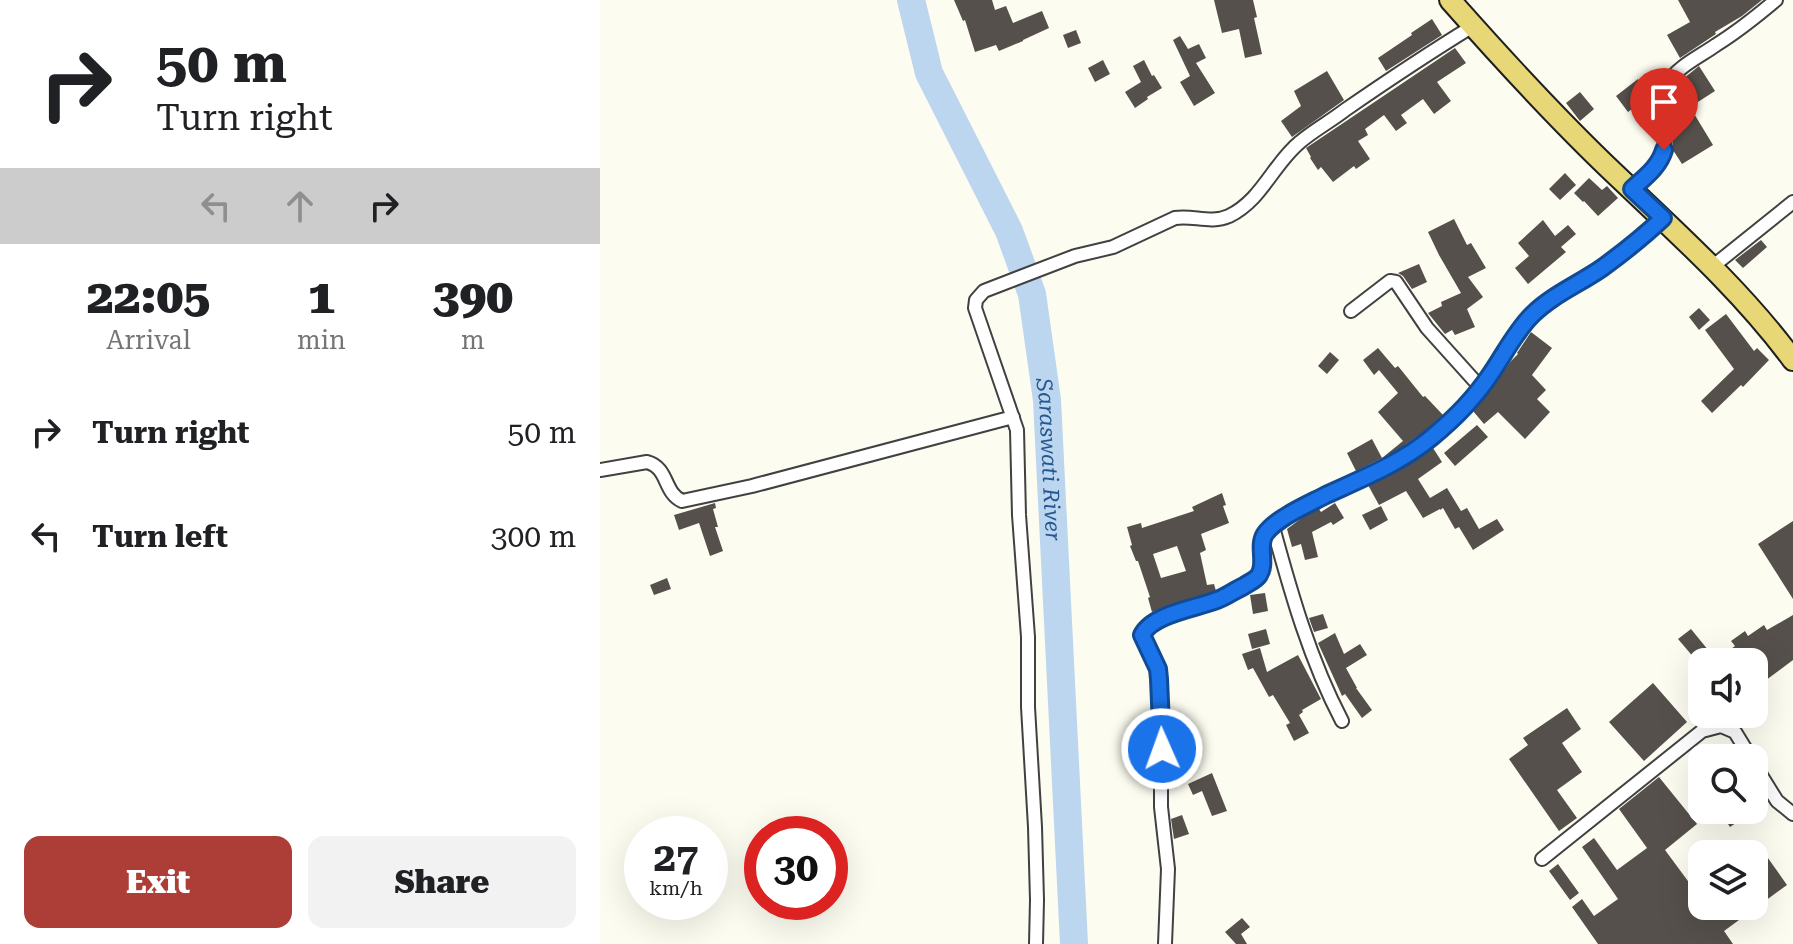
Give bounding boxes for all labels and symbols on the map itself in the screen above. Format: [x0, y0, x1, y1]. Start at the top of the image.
pin [1630, 68, 1698, 150]
water label: Saraswati River [1031, 376, 1066, 542]
position arrow [1120, 707, 1204, 791]
speed limit sign: 30 [744, 816, 848, 920]

